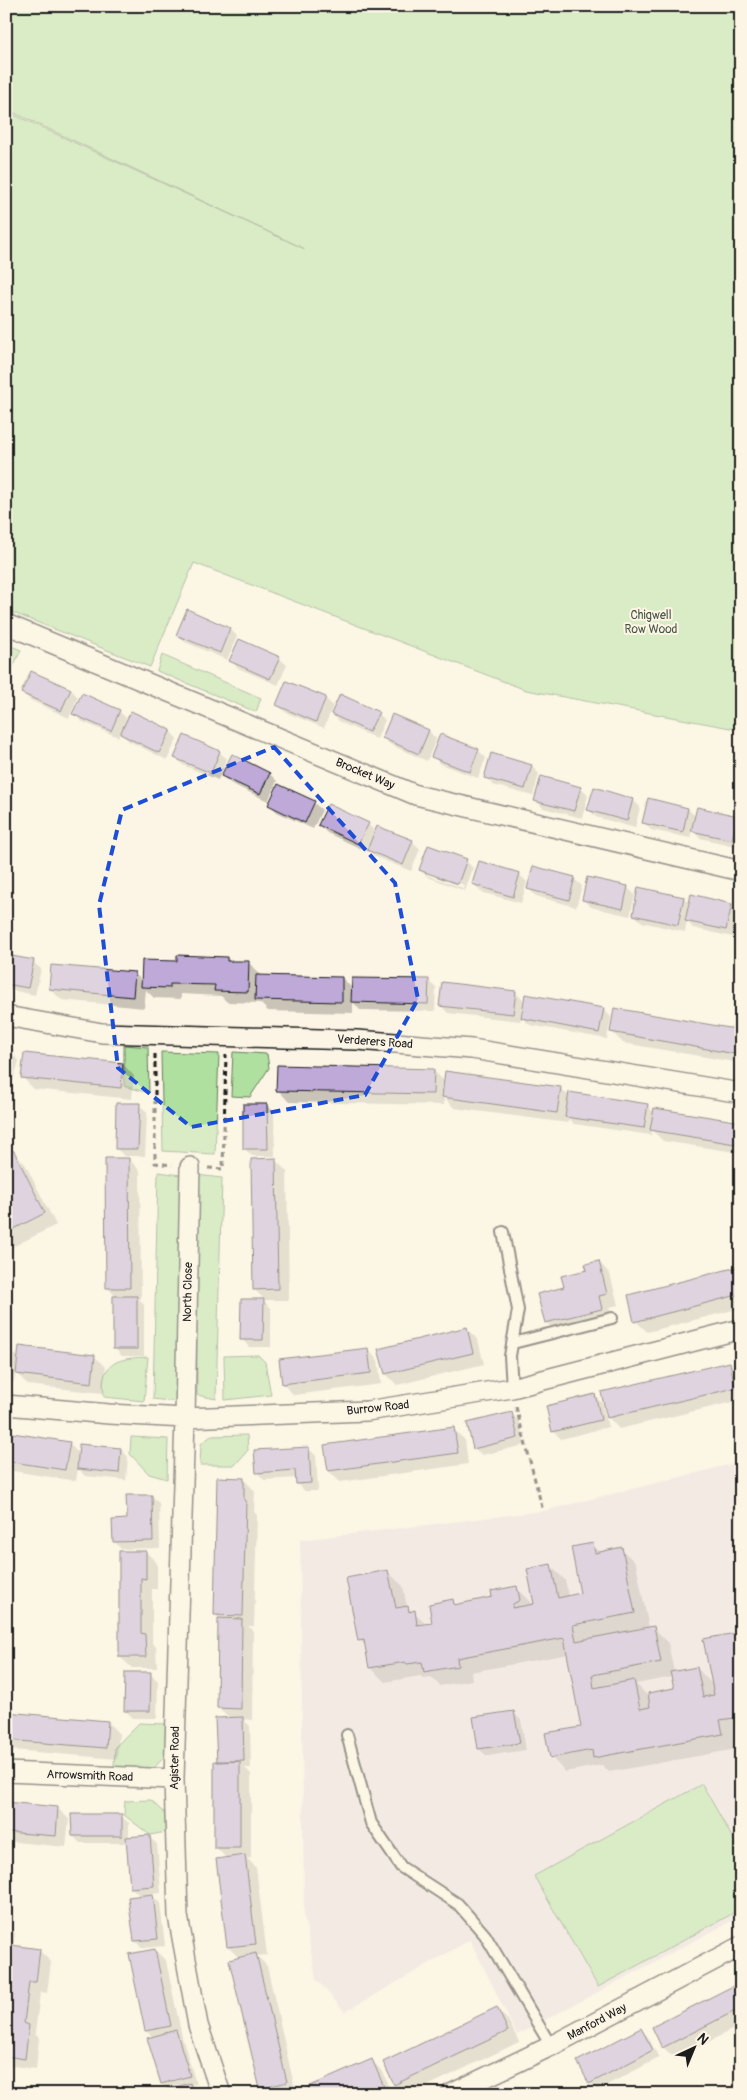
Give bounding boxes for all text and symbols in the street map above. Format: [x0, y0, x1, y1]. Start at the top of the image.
park label: Chigwell Row Wood [624, 608, 678, 637]
street label: Brocket Way [333, 755, 397, 793]
street label: Verderers Road [336, 1032, 414, 1052]
street label: North Close [180, 1262, 196, 1322]
street label: Burrow Road [346, 1397, 410, 1419]
street label: Agister Road [167, 1726, 183, 1790]
street label: Arrowsmith Road [46, 1767, 134, 1785]
street label: Manford Way [565, 2000, 629, 2044]
north arrow [670, 2022, 720, 2072]
text: N [693, 2030, 712, 2048]

